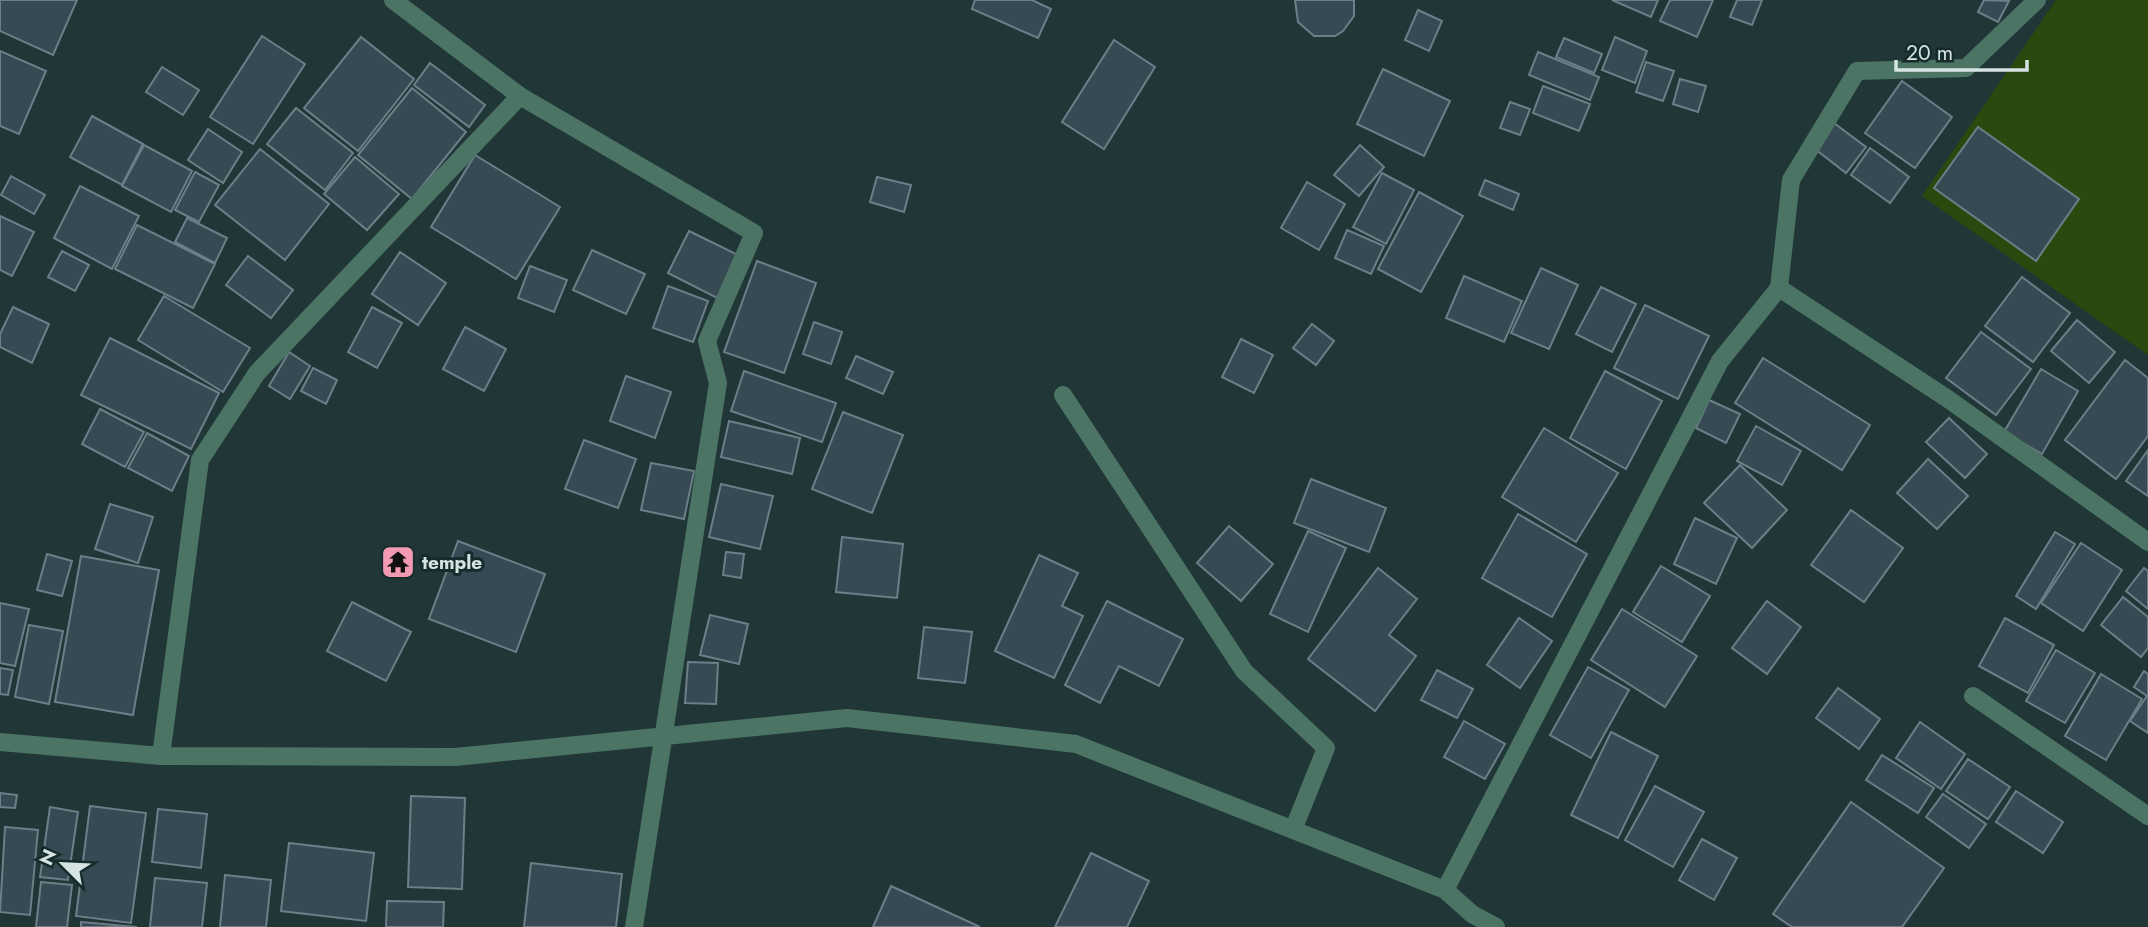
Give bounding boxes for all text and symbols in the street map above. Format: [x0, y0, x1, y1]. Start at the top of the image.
scale bar [1896, 28, 2027, 72]
text: 20 m [1906, 38, 1953, 68]
temple icon: temple [379, 543, 417, 581]
place label: temple [422, 549, 482, 576]
north arrow [28, 829, 98, 899]
text: N [33, 845, 63, 870]

